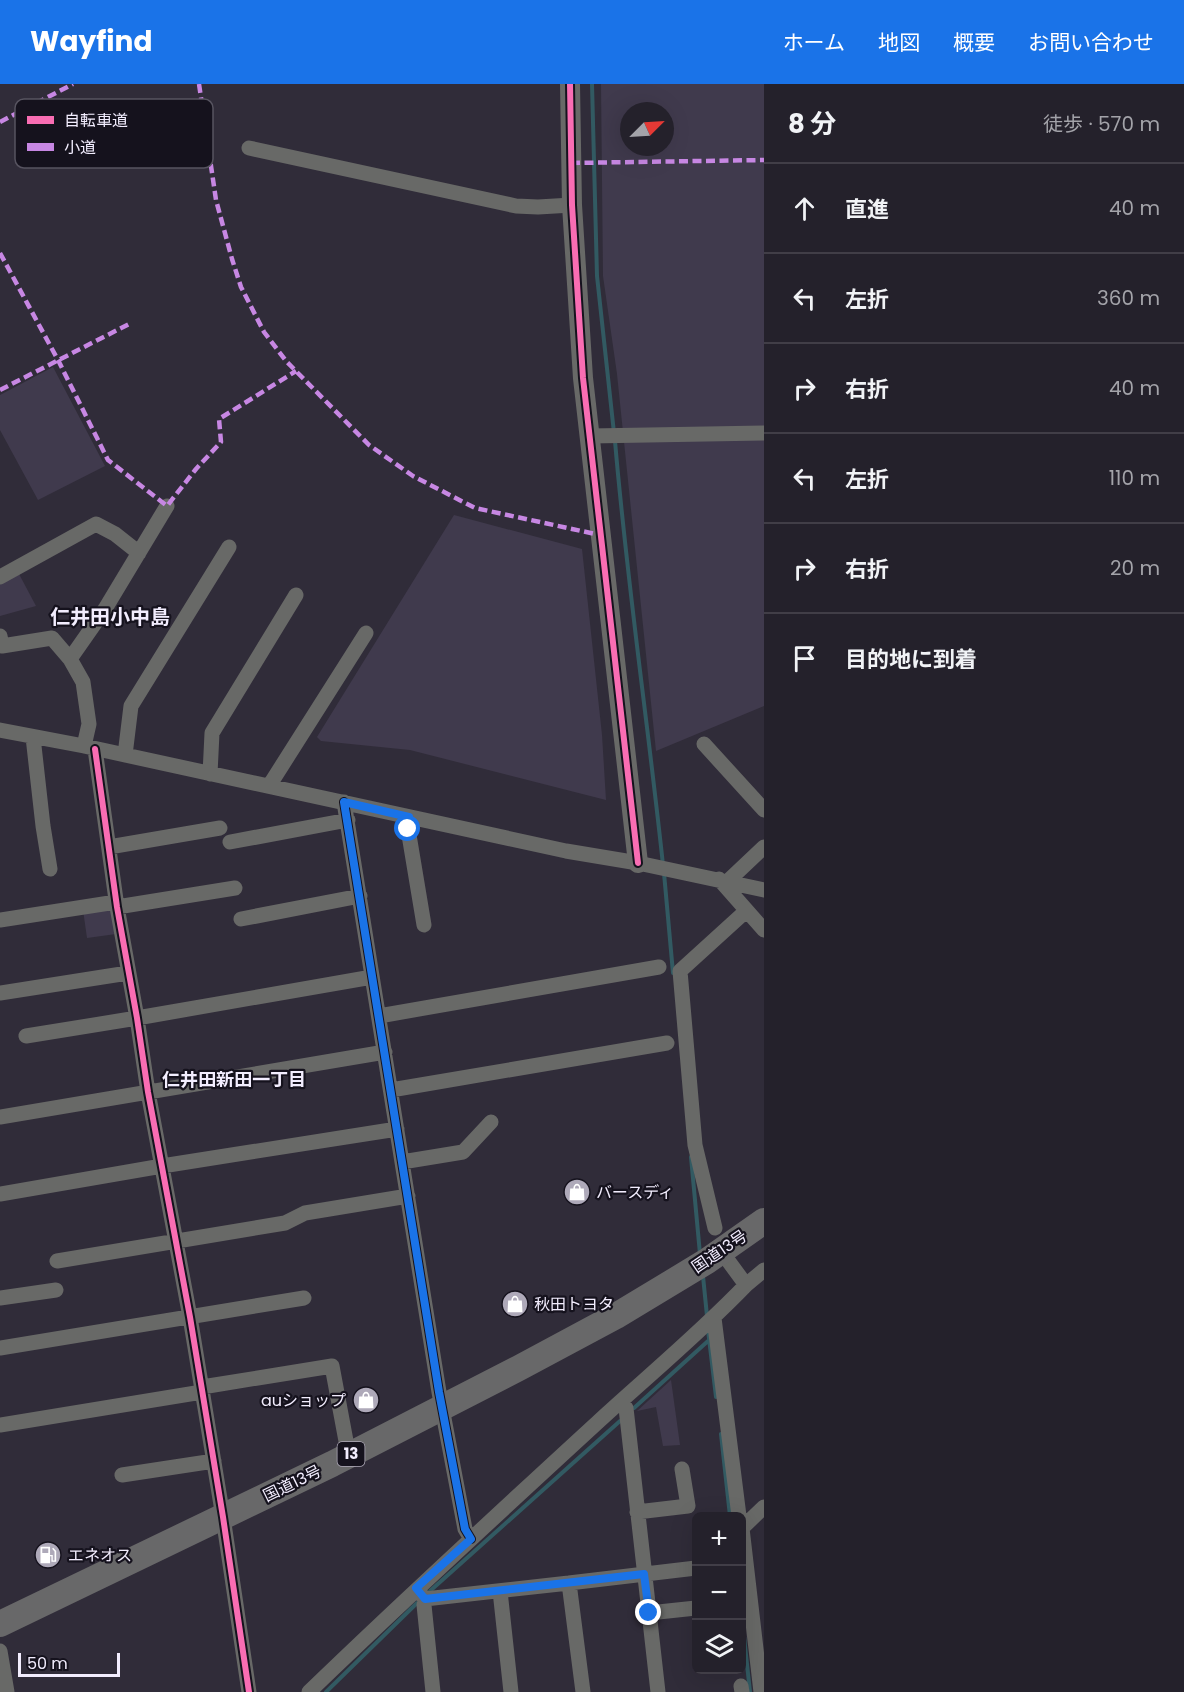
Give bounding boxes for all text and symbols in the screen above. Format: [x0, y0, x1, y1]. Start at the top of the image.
text: Wayfind [30, 22, 152, 61]
text: ホーム [783, 28, 845, 57]
text: 地図 [878, 28, 920, 57]
text: 概要 [953, 28, 995, 57]
text: お問い合わせ [1028, 28, 1154, 57]
legend [15, 99, 213, 168]
north arrow [620, 102, 674, 156]
text: 8 分 [788, 106, 836, 142]
text: 自転車道 [64, 109, 128, 132]
text: 徒歩 · 570 m [1043, 110, 1160, 138]
text: 小道 [64, 136, 96, 159]
icon: ahead [788, 192, 821, 225]
text: 直進 [845, 194, 889, 225]
text: 40 m [1109, 194, 1160, 222]
icon: left [788, 282, 821, 315]
text: 左折 [845, 284, 889, 315]
text: 360 m [1097, 284, 1160, 312]
icon: right [788, 372, 821, 405]
text: 右折 [845, 374, 889, 405]
text: 40 m [1109, 374, 1160, 402]
icon: left [788, 462, 821, 495]
text: 左折 [845, 464, 889, 495]
text: 110 m [1109, 464, 1160, 492]
icon: right [788, 552, 821, 585]
text: 右折 [845, 554, 889, 585]
text: 20 m [1110, 554, 1160, 582]
district label: 仁井田小中島 [50, 603, 170, 631]
icon: arrive [788, 642, 821, 675]
text: 目的地に到着 [845, 644, 977, 675]
route start [394, 815, 420, 841]
district label: 仁井田新田一丁目 [162, 1067, 306, 1092]
shop icon: バースディ [562, 1177, 592, 1207]
place label: バースディ [596, 1181, 674, 1204]
street label: 国道13号 [687, 1224, 752, 1278]
shop icon: 秋田トヨタ [500, 1289, 530, 1319]
place label: 秋田トヨタ [534, 1293, 614, 1316]
shop icon: auショップ [351, 1385, 381, 1415]
place label: auショップ [261, 1389, 346, 1412]
road number: 13 [338, 1442, 364, 1466]
street label: 国道13号 [259, 1459, 325, 1507]
map controls [692, 1512, 746, 1674]
button: + [692, 1512, 746, 1566]
fuel station icon: エネオス [33, 1540, 63, 1570]
place label: エネオス [68, 1544, 132, 1567]
button: − [692, 1566, 746, 1620]
route end [635, 1599, 661, 1625]
button: layers [692, 1620, 746, 1674]
scale bar [18, 1650, 120, 1678]
text: 50 m [27, 1652, 68, 1675]

